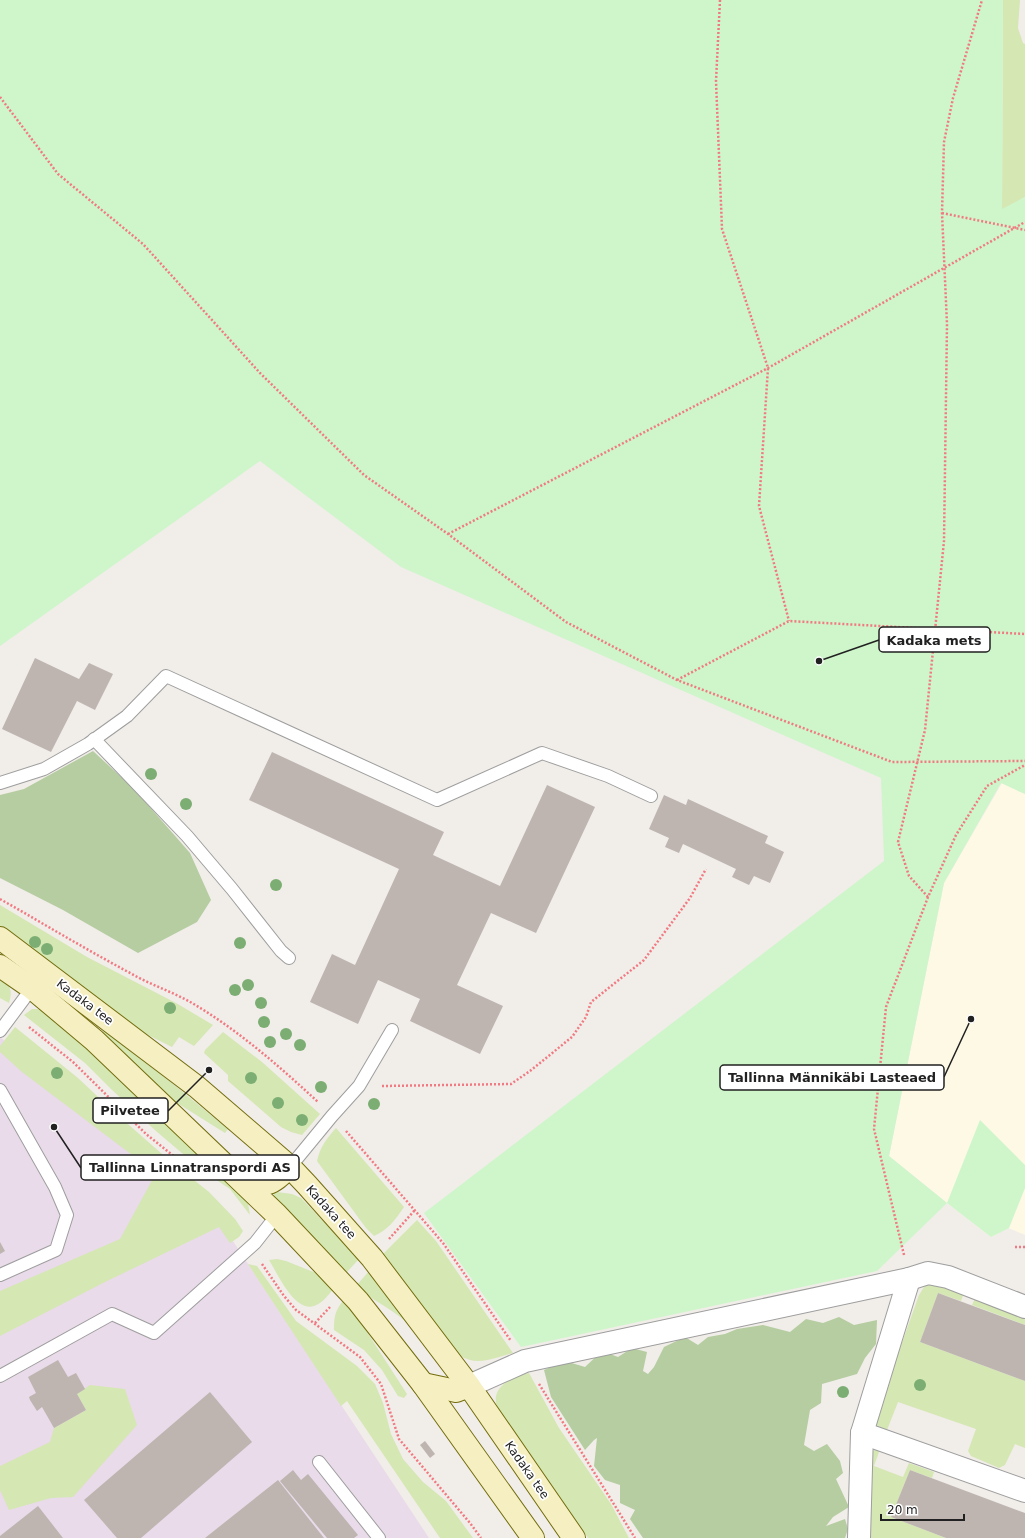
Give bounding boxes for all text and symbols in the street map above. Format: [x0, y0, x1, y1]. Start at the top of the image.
callout: Kadaka mets [879, 627, 990, 652]
text: Kadaka mets [886, 633, 982, 648]
street label: Kadaka tee [54, 976, 116, 1028]
callout: Tallinna Männikäbi Lasteaed [720, 1065, 944, 1090]
text: Tallinna Männikäbi Lasteaed [728, 1070, 936, 1085]
callout: Pilvetee [93, 1098, 168, 1123]
text: Pilvetee [100, 1103, 160, 1118]
callout: Tallinna Linnatranspordi AS [81, 1155, 299, 1180]
text: Tallinna Linnatranspordi AS [89, 1160, 291, 1175]
street label: Kadaka tee [303, 1182, 359, 1242]
street label: Kadaka tee [502, 1438, 552, 1502]
scale bar [881, 1496, 964, 1522]
text: 20 m [887, 1503, 918, 1517]

